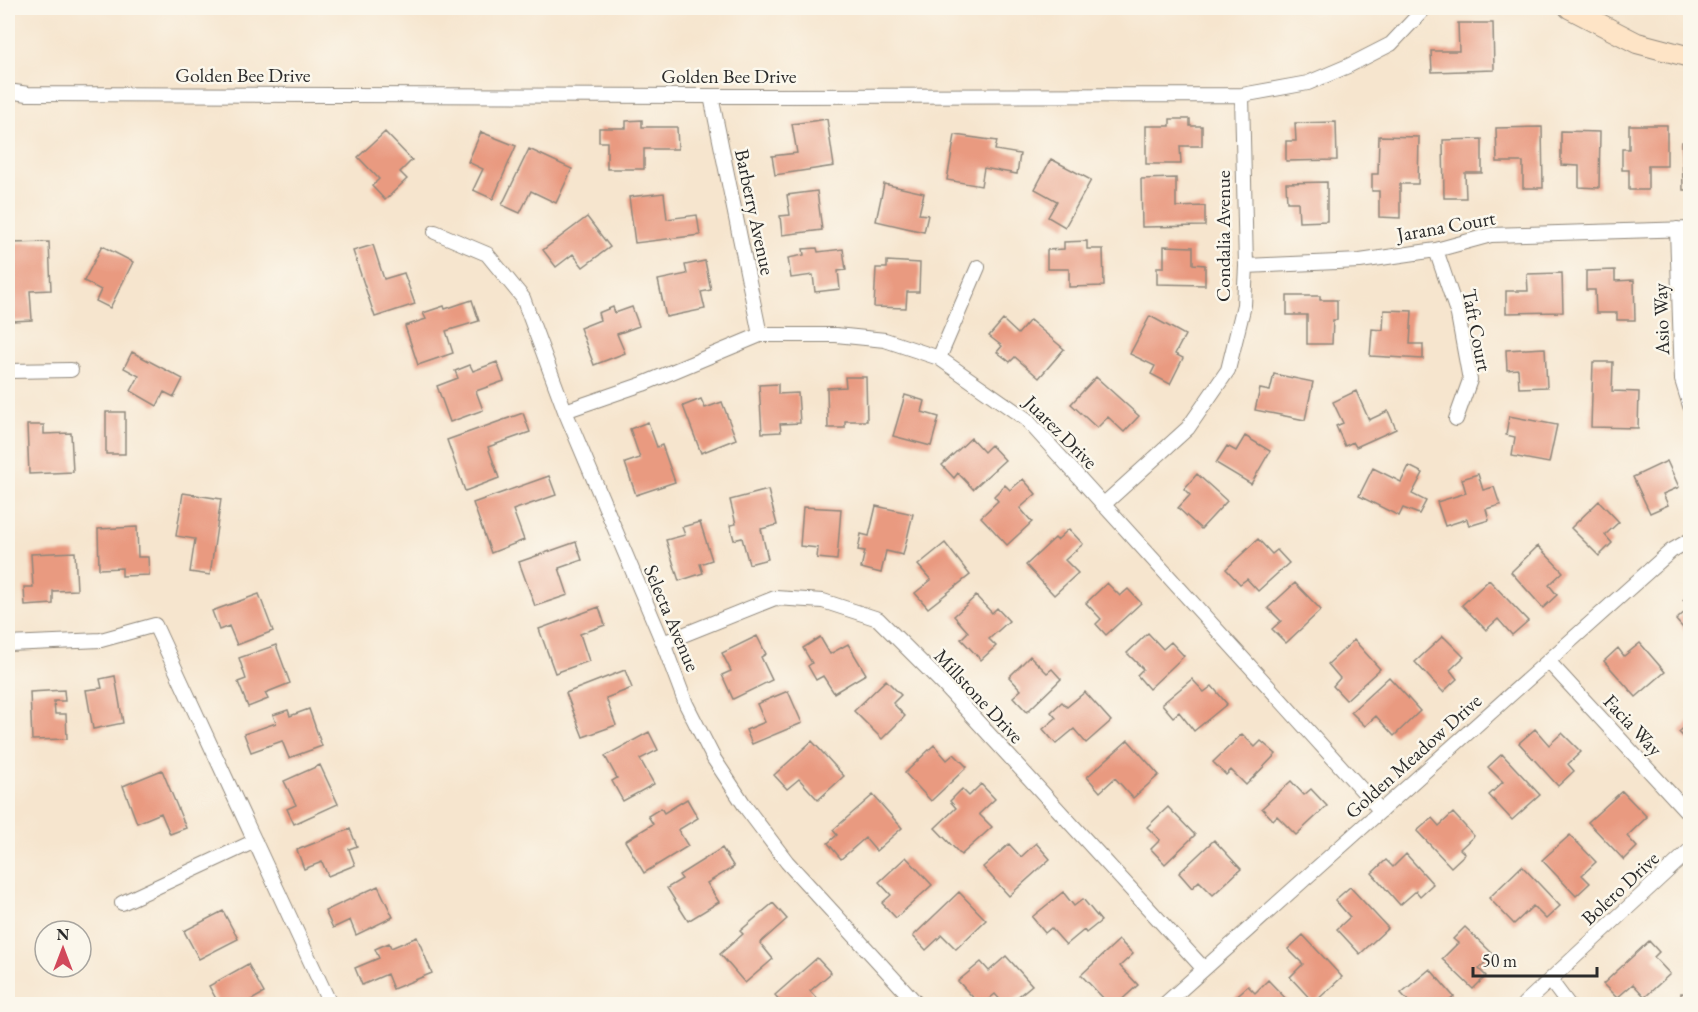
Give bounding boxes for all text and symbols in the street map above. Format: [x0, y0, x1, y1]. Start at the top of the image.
street label: Golden Bee Drive [175, 62, 311, 88]
street label: Golden Bee Drive [661, 63, 797, 89]
street label: Barberry Avenue [729, 147, 781, 278]
street label: Condalia Avenue [1210, 170, 1236, 302]
street label: Jarana Court [1393, 204, 1498, 248]
street label: Asio Way [1647, 282, 1675, 356]
street label: Taft Court [1456, 287, 1498, 374]
street label: Juarez Drive [1017, 388, 1104, 475]
street label: Selecta Avenue [638, 561, 706, 675]
street label: Millstone Drive [928, 643, 1030, 749]
street label: Golden Meadow Drive [1339, 688, 1487, 824]
street label: Facia Way [1598, 689, 1668, 762]
street label: Bolero Drive [1576, 845, 1665, 931]
north arrow [33, 919, 93, 979]
text: N [57, 924, 70, 945]
scale bar [1473, 940, 1598, 978]
text: 50 m [1482, 949, 1517, 972]

